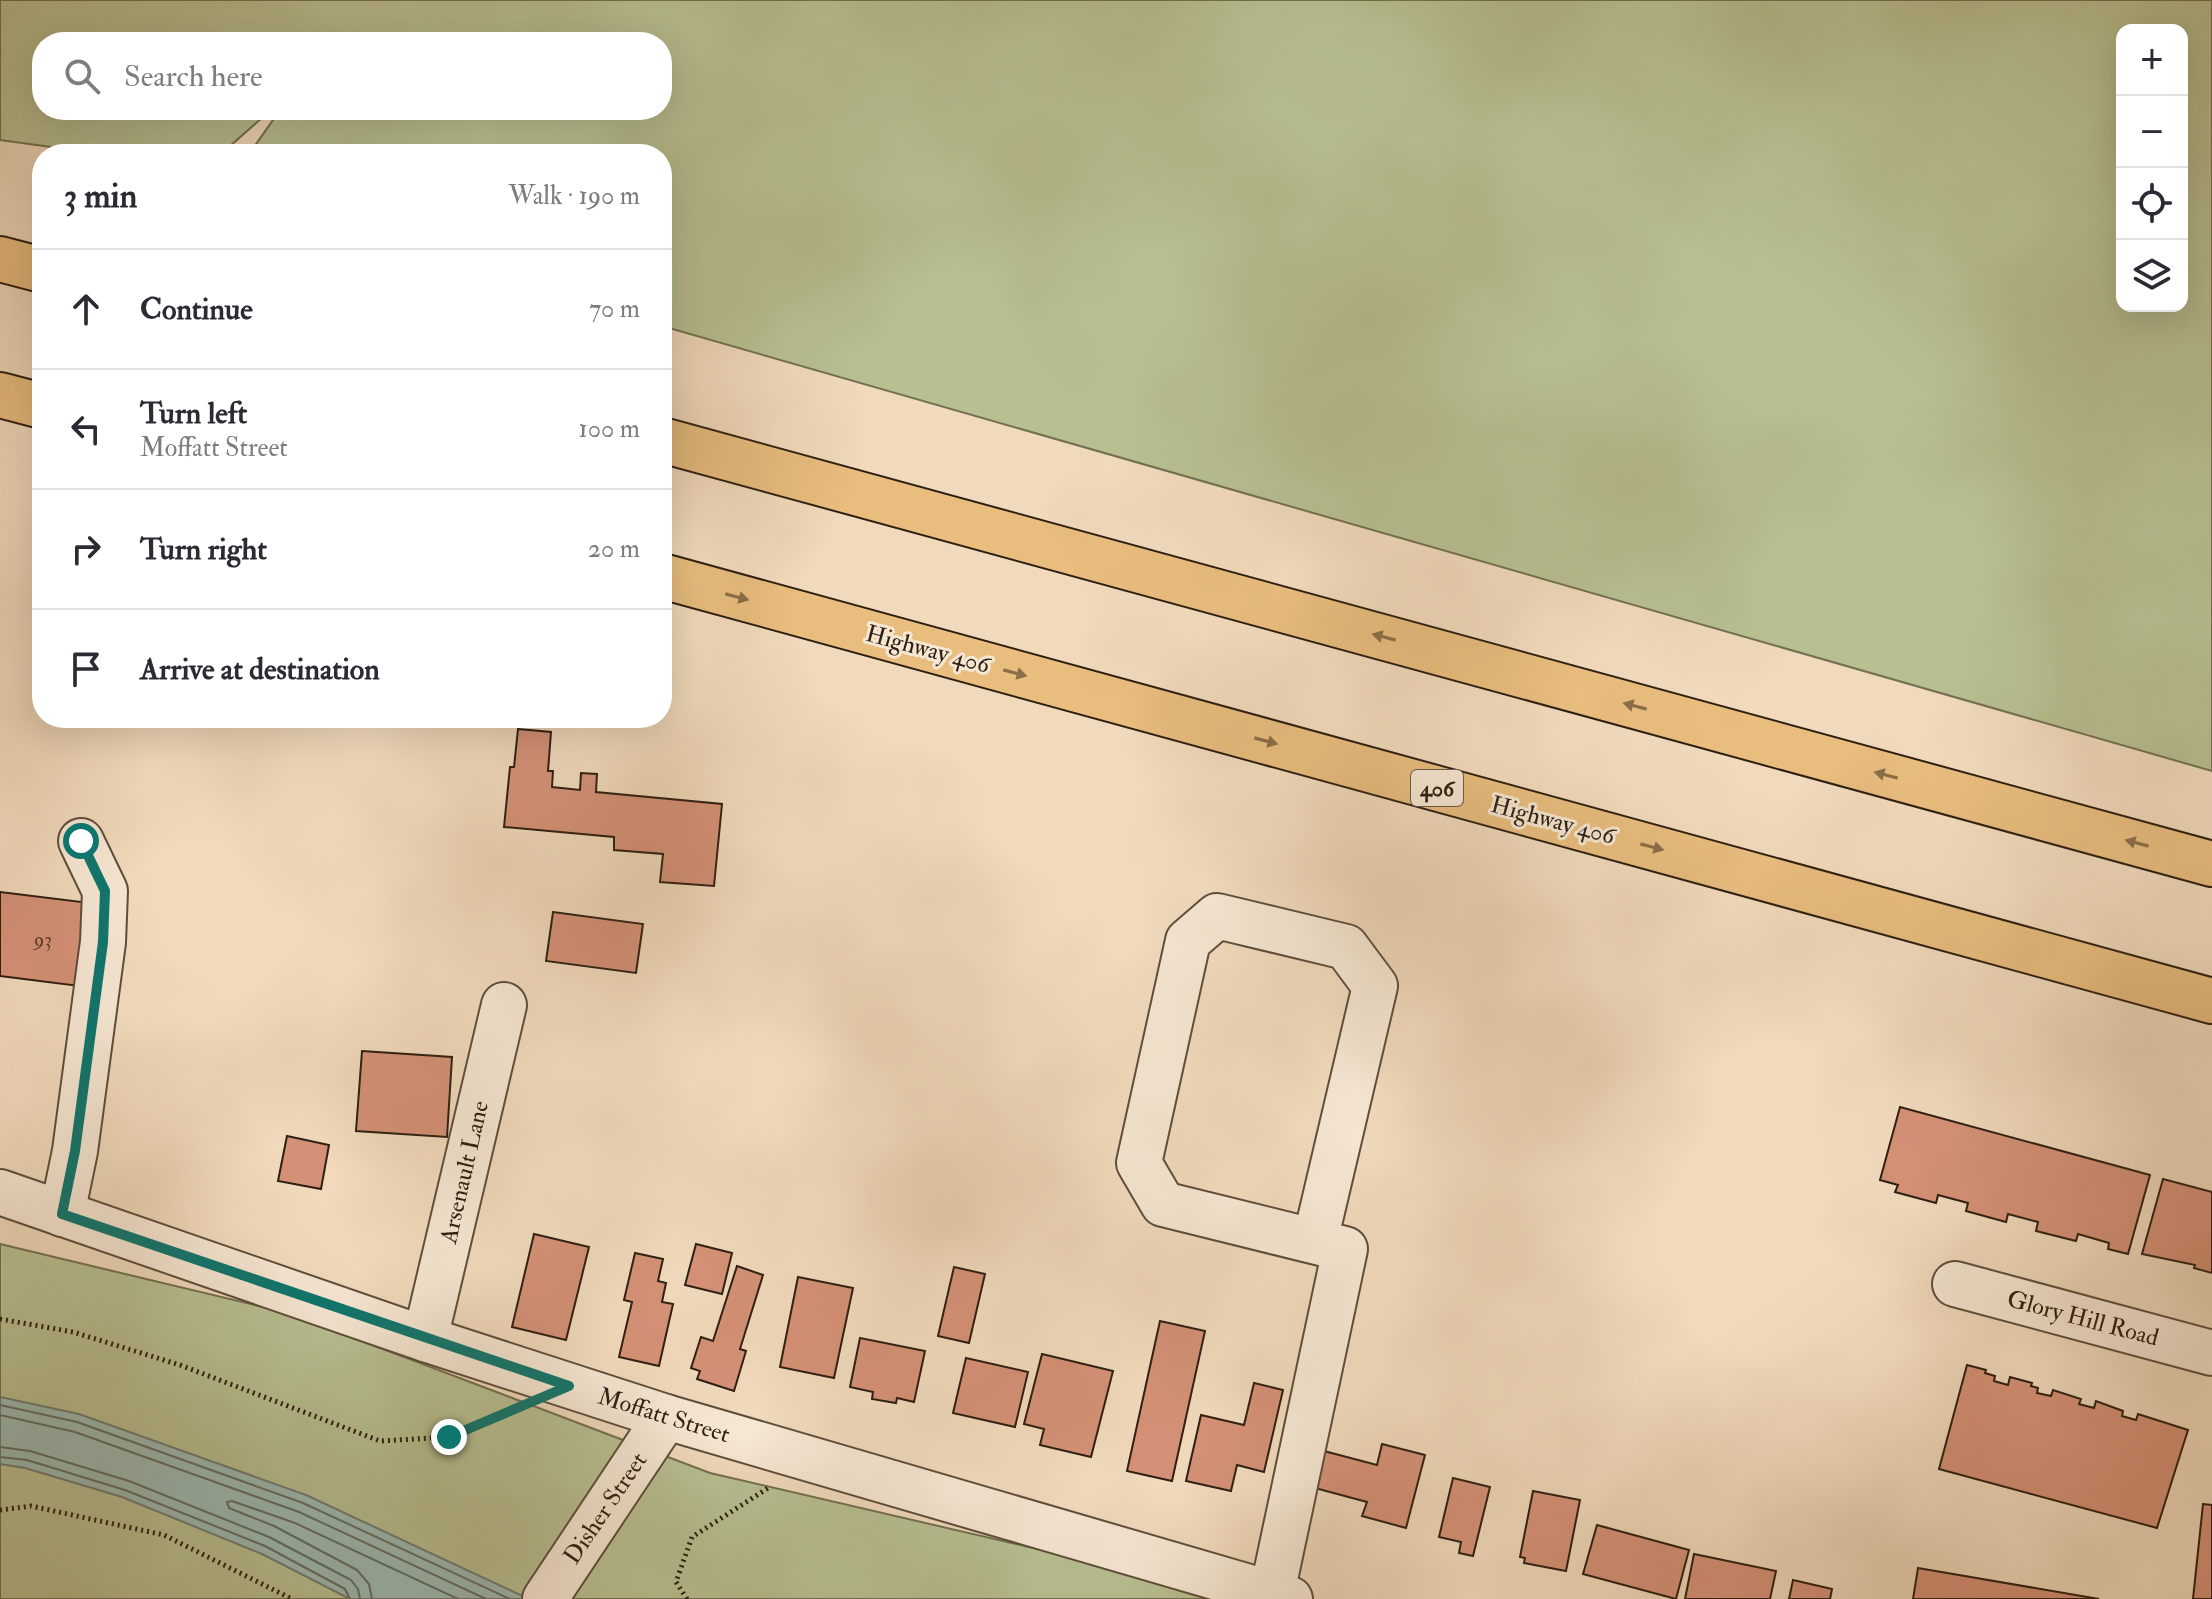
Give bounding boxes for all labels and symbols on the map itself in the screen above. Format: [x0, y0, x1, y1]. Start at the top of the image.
one-way arrow [725, 591, 750, 603]
street label: Highway 406 [862, 618, 995, 681]
one-way arrow [1372, 631, 1397, 643]
one-way arrow [1002, 667, 1027, 679]
one-way arrow [1623, 699, 1647, 712]
one-way arrow [1253, 736, 1278, 748]
one-way arrow [1873, 768, 1898, 780]
road number: 406 [1411, 770, 1463, 806]
street label: Highway 406 [1487, 789, 1620, 852]
route start [63, 823, 99, 859]
one-way arrow [2124, 837, 2149, 849]
one-way arrow [1639, 842, 1664, 854]
house number: 93 [32, 927, 52, 952]
street label: Arsenault Lane [433, 1098, 496, 1248]
street label: Glory Hill Road [2004, 1283, 2162, 1354]
street label: Moffatt Street [594, 1381, 734, 1450]
route end [431, 1419, 467, 1455]
street label: Disher Street [557, 1446, 654, 1570]

